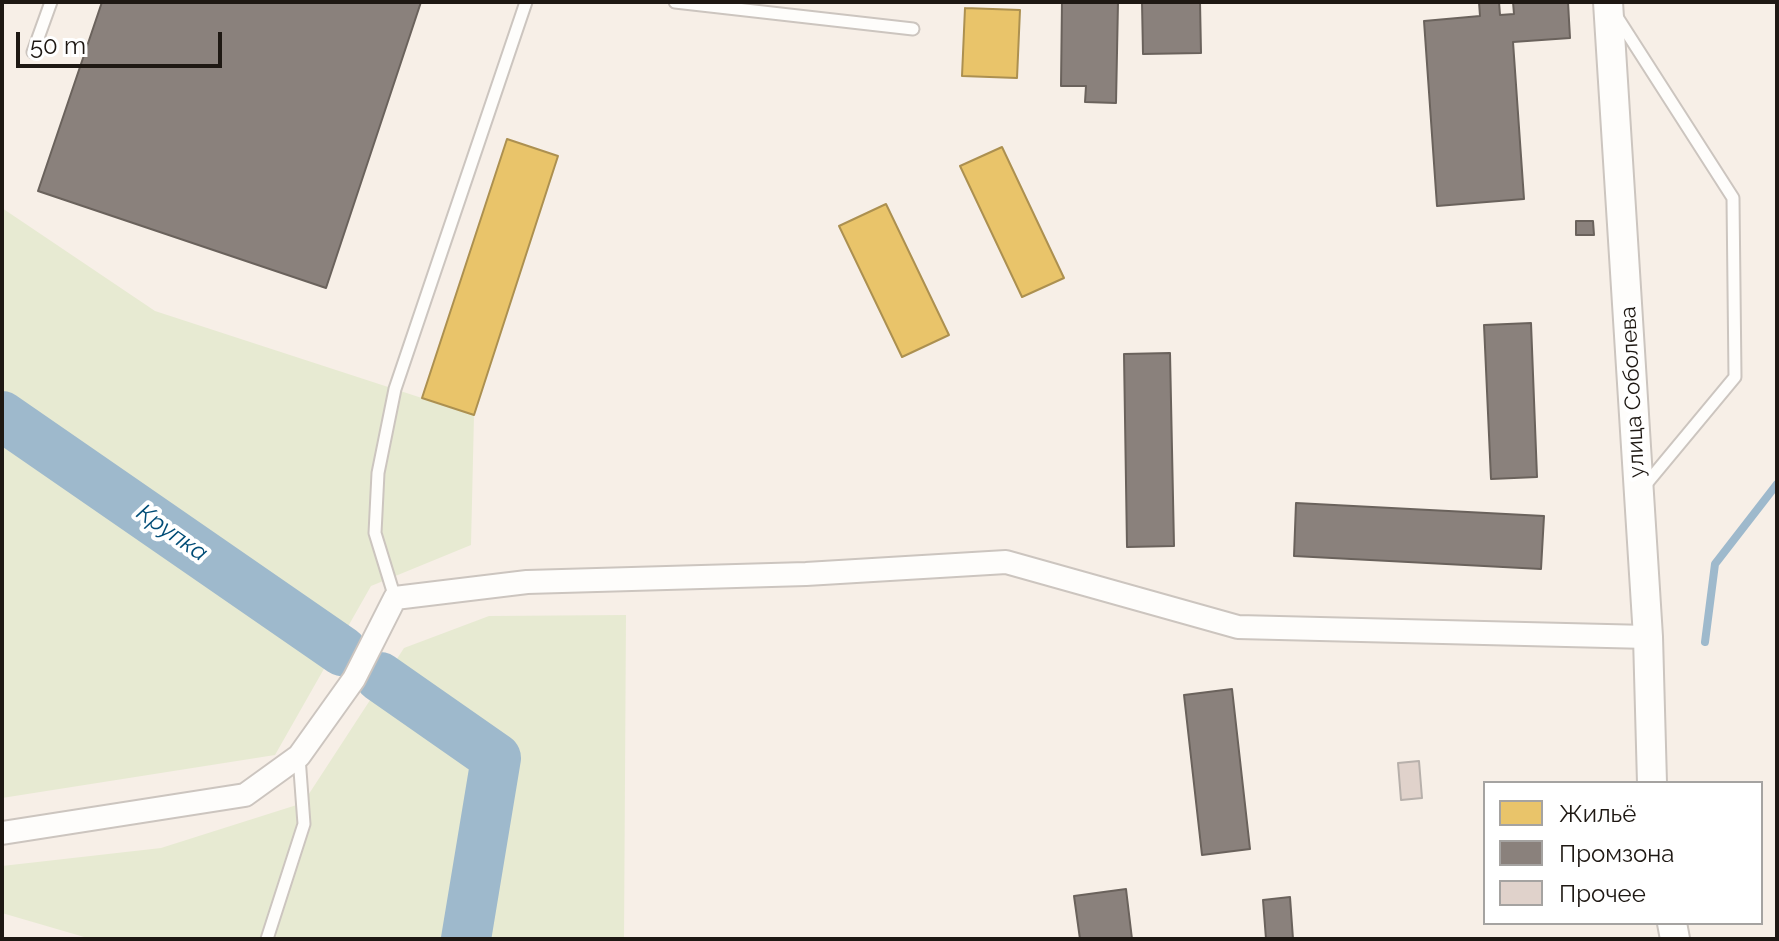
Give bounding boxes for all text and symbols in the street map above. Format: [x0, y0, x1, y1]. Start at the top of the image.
scale bar [20, 16, 226, 66]
text: 50 m [30, 31, 86, 60]
street label: улица Соболева [1615, 306, 1651, 478]
water label: Крупка [131, 498, 213, 568]
legend [1483, 781, 1763, 925]
text: Жильё [1559, 799, 1636, 828]
text: Промзона [1559, 839, 1674, 868]
text: Прочее [1559, 879, 1646, 908]

